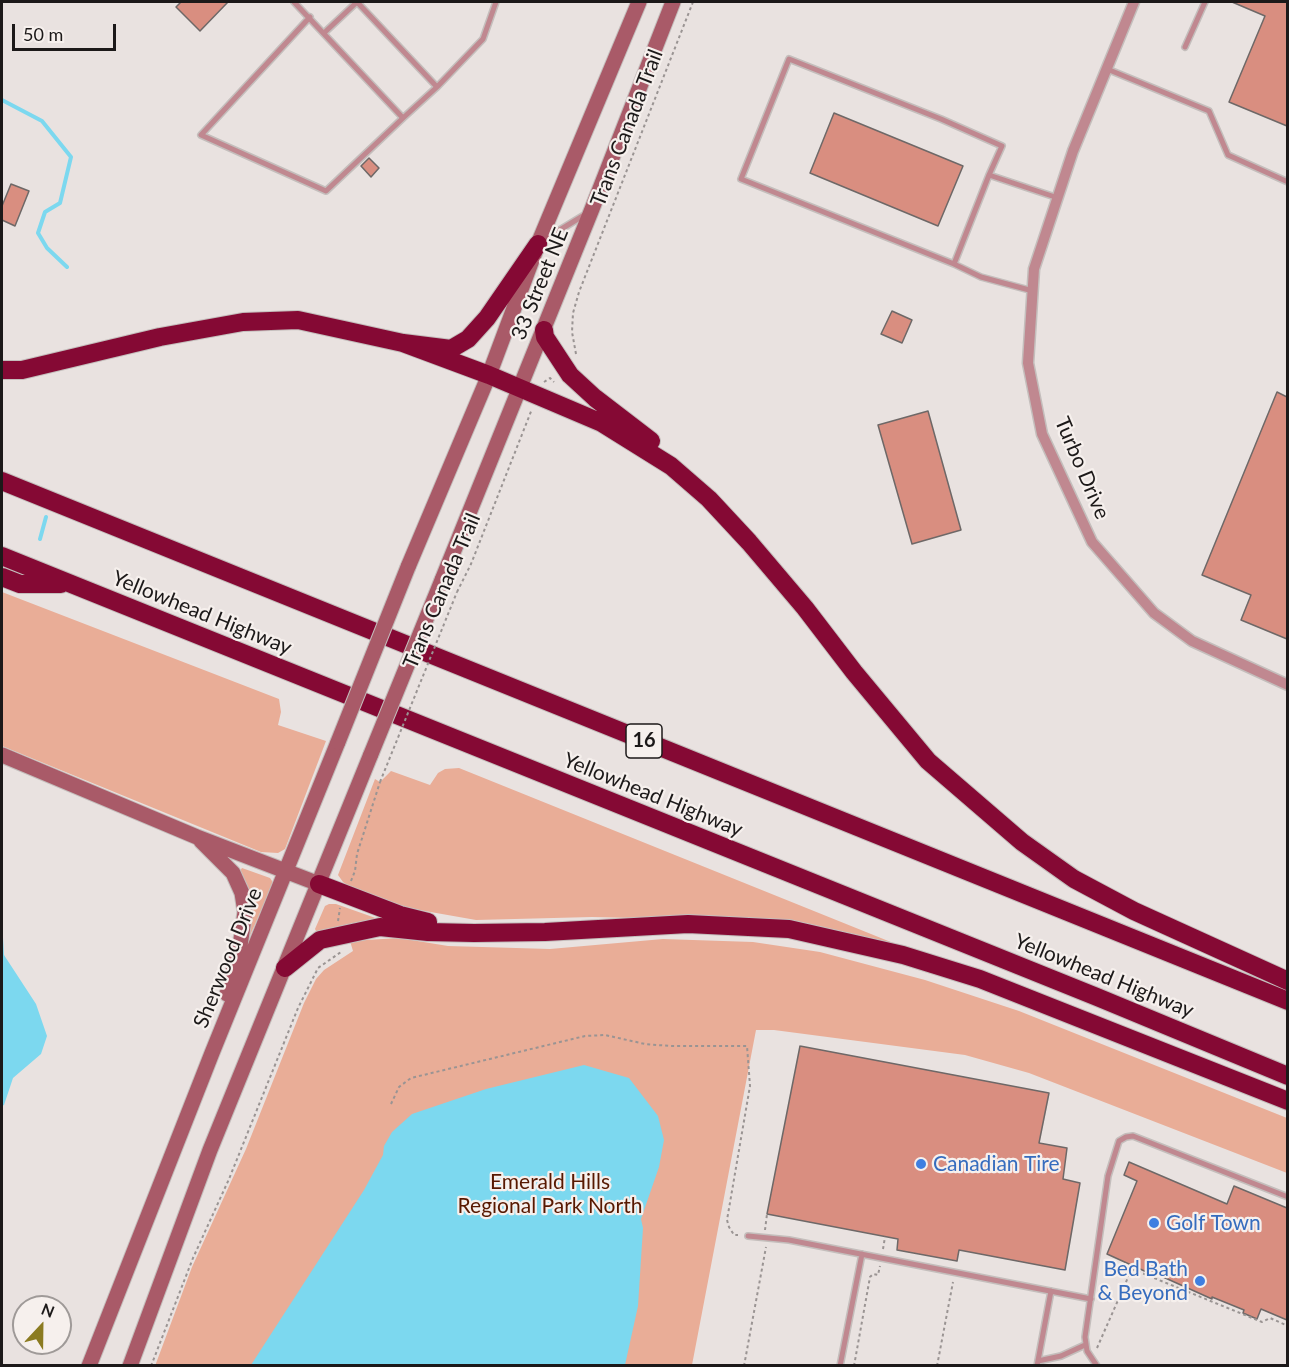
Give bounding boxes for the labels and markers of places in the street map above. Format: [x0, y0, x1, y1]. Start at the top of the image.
place label: Canadian Tire [933, 1151, 1060, 1177]
marker: Canadian Tire [914, 1157, 928, 1171]
place label: Golf Town [1166, 1210, 1261, 1236]
marker: Golf Town [1147, 1216, 1161, 1230]
place label: Bed Bath & Beyond [1098, 1256, 1188, 1306]
marker: Bed Bath & Beyond [1193, 1274, 1207, 1288]

